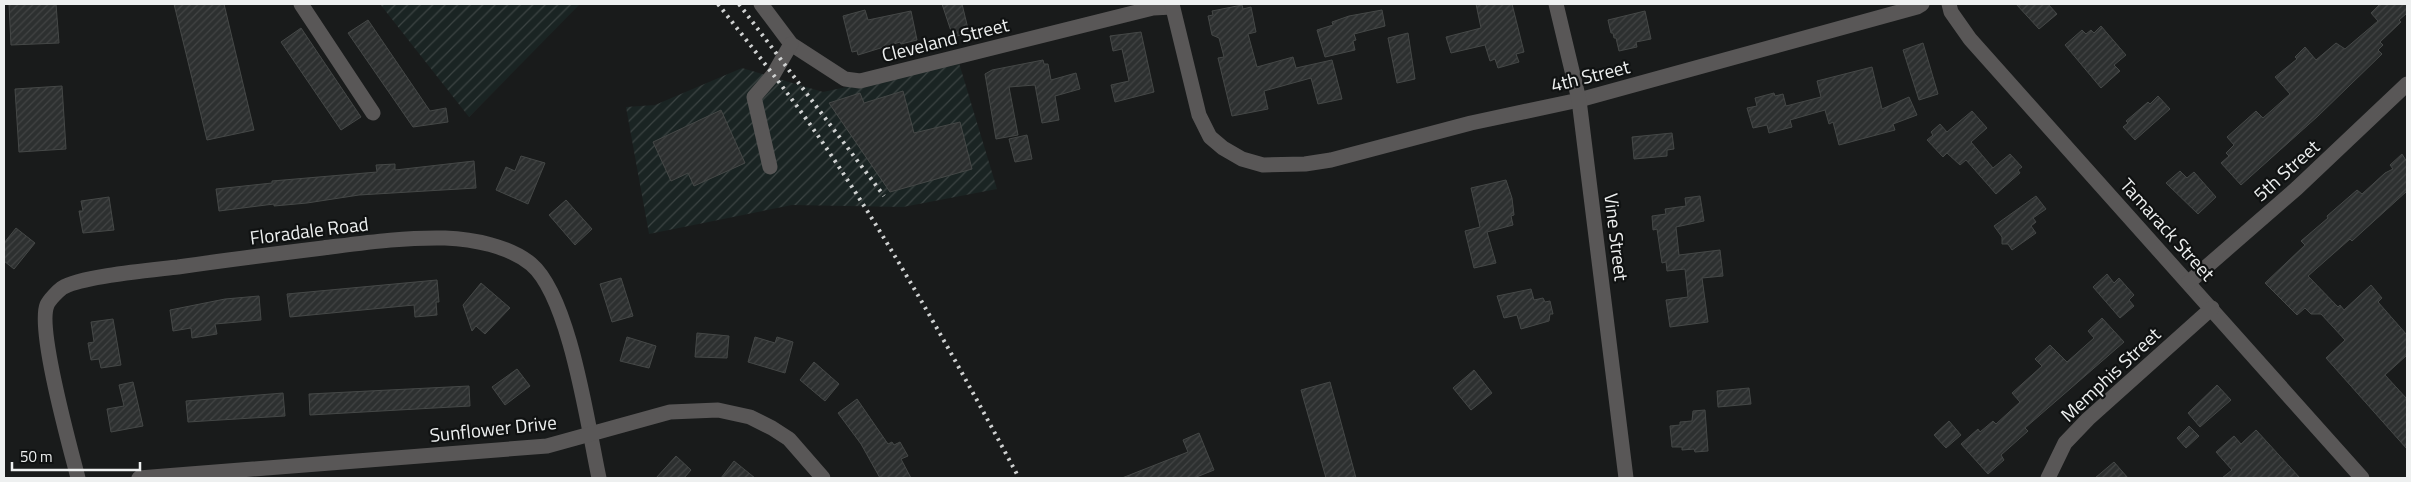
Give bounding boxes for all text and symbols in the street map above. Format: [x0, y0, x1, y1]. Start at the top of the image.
street label: Cleveland Street [878, 9, 1012, 69]
street label: 4th Street [1547, 51, 1633, 99]
street label: 5th Street [2246, 132, 2326, 208]
street label: Tamarack Street [2114, 171, 2222, 287]
street label: Vine Street [1597, 191, 1637, 283]
street label: Floradale Road [248, 208, 370, 252]
street label: Memphis Street [2053, 320, 2167, 428]
street label: Sunflower Drive [428, 407, 558, 449]
scale bar [12, 440, 140, 472]
text: 50 m [20, 445, 53, 468]

